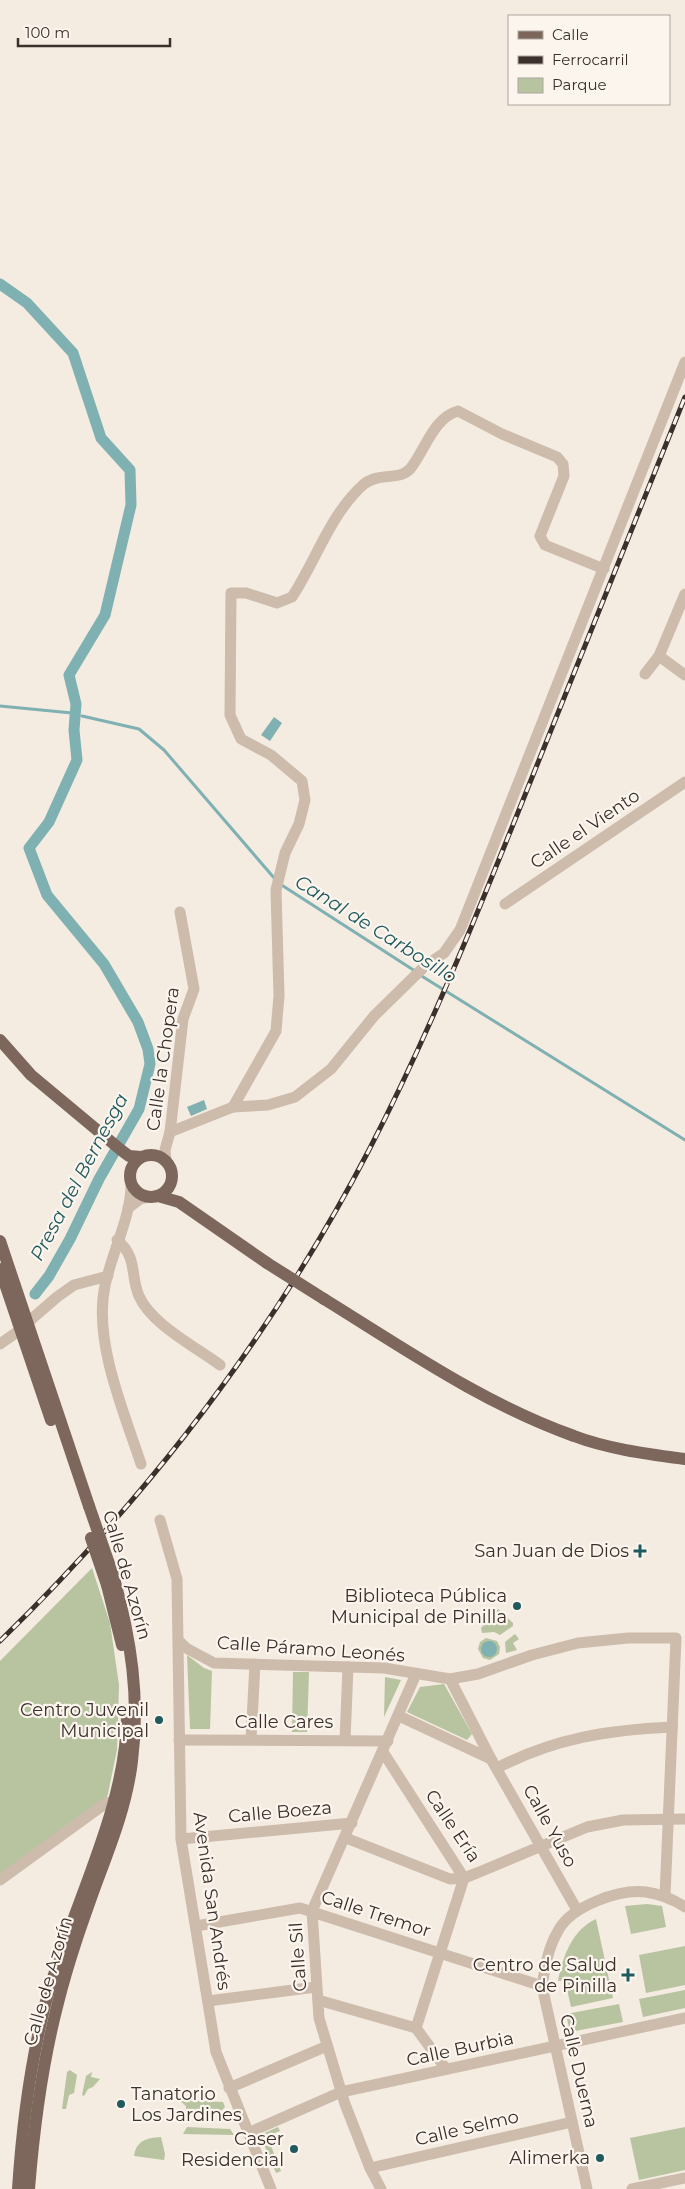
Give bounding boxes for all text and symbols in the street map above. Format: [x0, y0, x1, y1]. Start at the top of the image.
scale bar [18, 15, 170, 47]
legend [508, 15, 670, 105]
text: 100 m [25, 23, 70, 42]
text: Calle [552, 25, 589, 44]
text: Ferrocarril [552, 50, 629, 69]
text: Parque [552, 75, 607, 94]
street label: Calle el Viento [526, 784, 644, 874]
water label: Canal de Carbosillo [291, 870, 461, 988]
street label: Calle la Chopera [142, 986, 184, 1132]
water label: Presa del Bernesga [25, 1089, 133, 1265]
street label: Calle de Azorín [98, 1508, 156, 1642]
place label: San Juan de Dios [474, 1540, 629, 1562]
marker: San Juan de Dios [633, 1544, 647, 1558]
place label: Biblioteca Pública Municipal de Pinilla [331, 1585, 507, 1628]
marker: Biblioteca Pública Municipal de Pinilla [511, 1600, 523, 1612]
street label: Calle Páramo Leonés [216, 1631, 406, 1667]
place label: Centro Juvenil Municipal [20, 1699, 149, 1742]
street label: Calle Cares [235, 1711, 333, 1733]
marker: Centro Juvenil Municipal [153, 1714, 165, 1726]
street label: Calle Yuso [518, 1781, 582, 1871]
street label: Calle Ería [421, 1785, 485, 1867]
street label: Calle Boeza [227, 1797, 333, 1827]
street label: Avenida San Andrés [189, 1810, 235, 1992]
street label: Calle Tremor [318, 1886, 434, 1942]
street label: Calle de Azorín [19, 1914, 77, 2048]
street label: Calle Sil [285, 1922, 311, 1992]
place label: Centro de Salud de Pinilla [473, 1954, 617, 1997]
marker: Centro de Salud de Pinilla [621, 1968, 635, 1982]
street label: Calle Duerna [555, 2012, 603, 2130]
street label: Calle Burbia [404, 2027, 516, 2071]
place label: Tanatorio Los Jardines [131, 2083, 242, 2126]
marker: Tanatorio Los Jardines [115, 2098, 127, 2110]
street label: Calle Selmo [413, 2105, 521, 2151]
place label: Caser Residencial [181, 2128, 284, 2171]
marker: Caser Residencial [288, 2143, 300, 2155]
place label: Alimerka [509, 2147, 590, 2169]
marker: Alimerka [594, 2152, 606, 2164]

